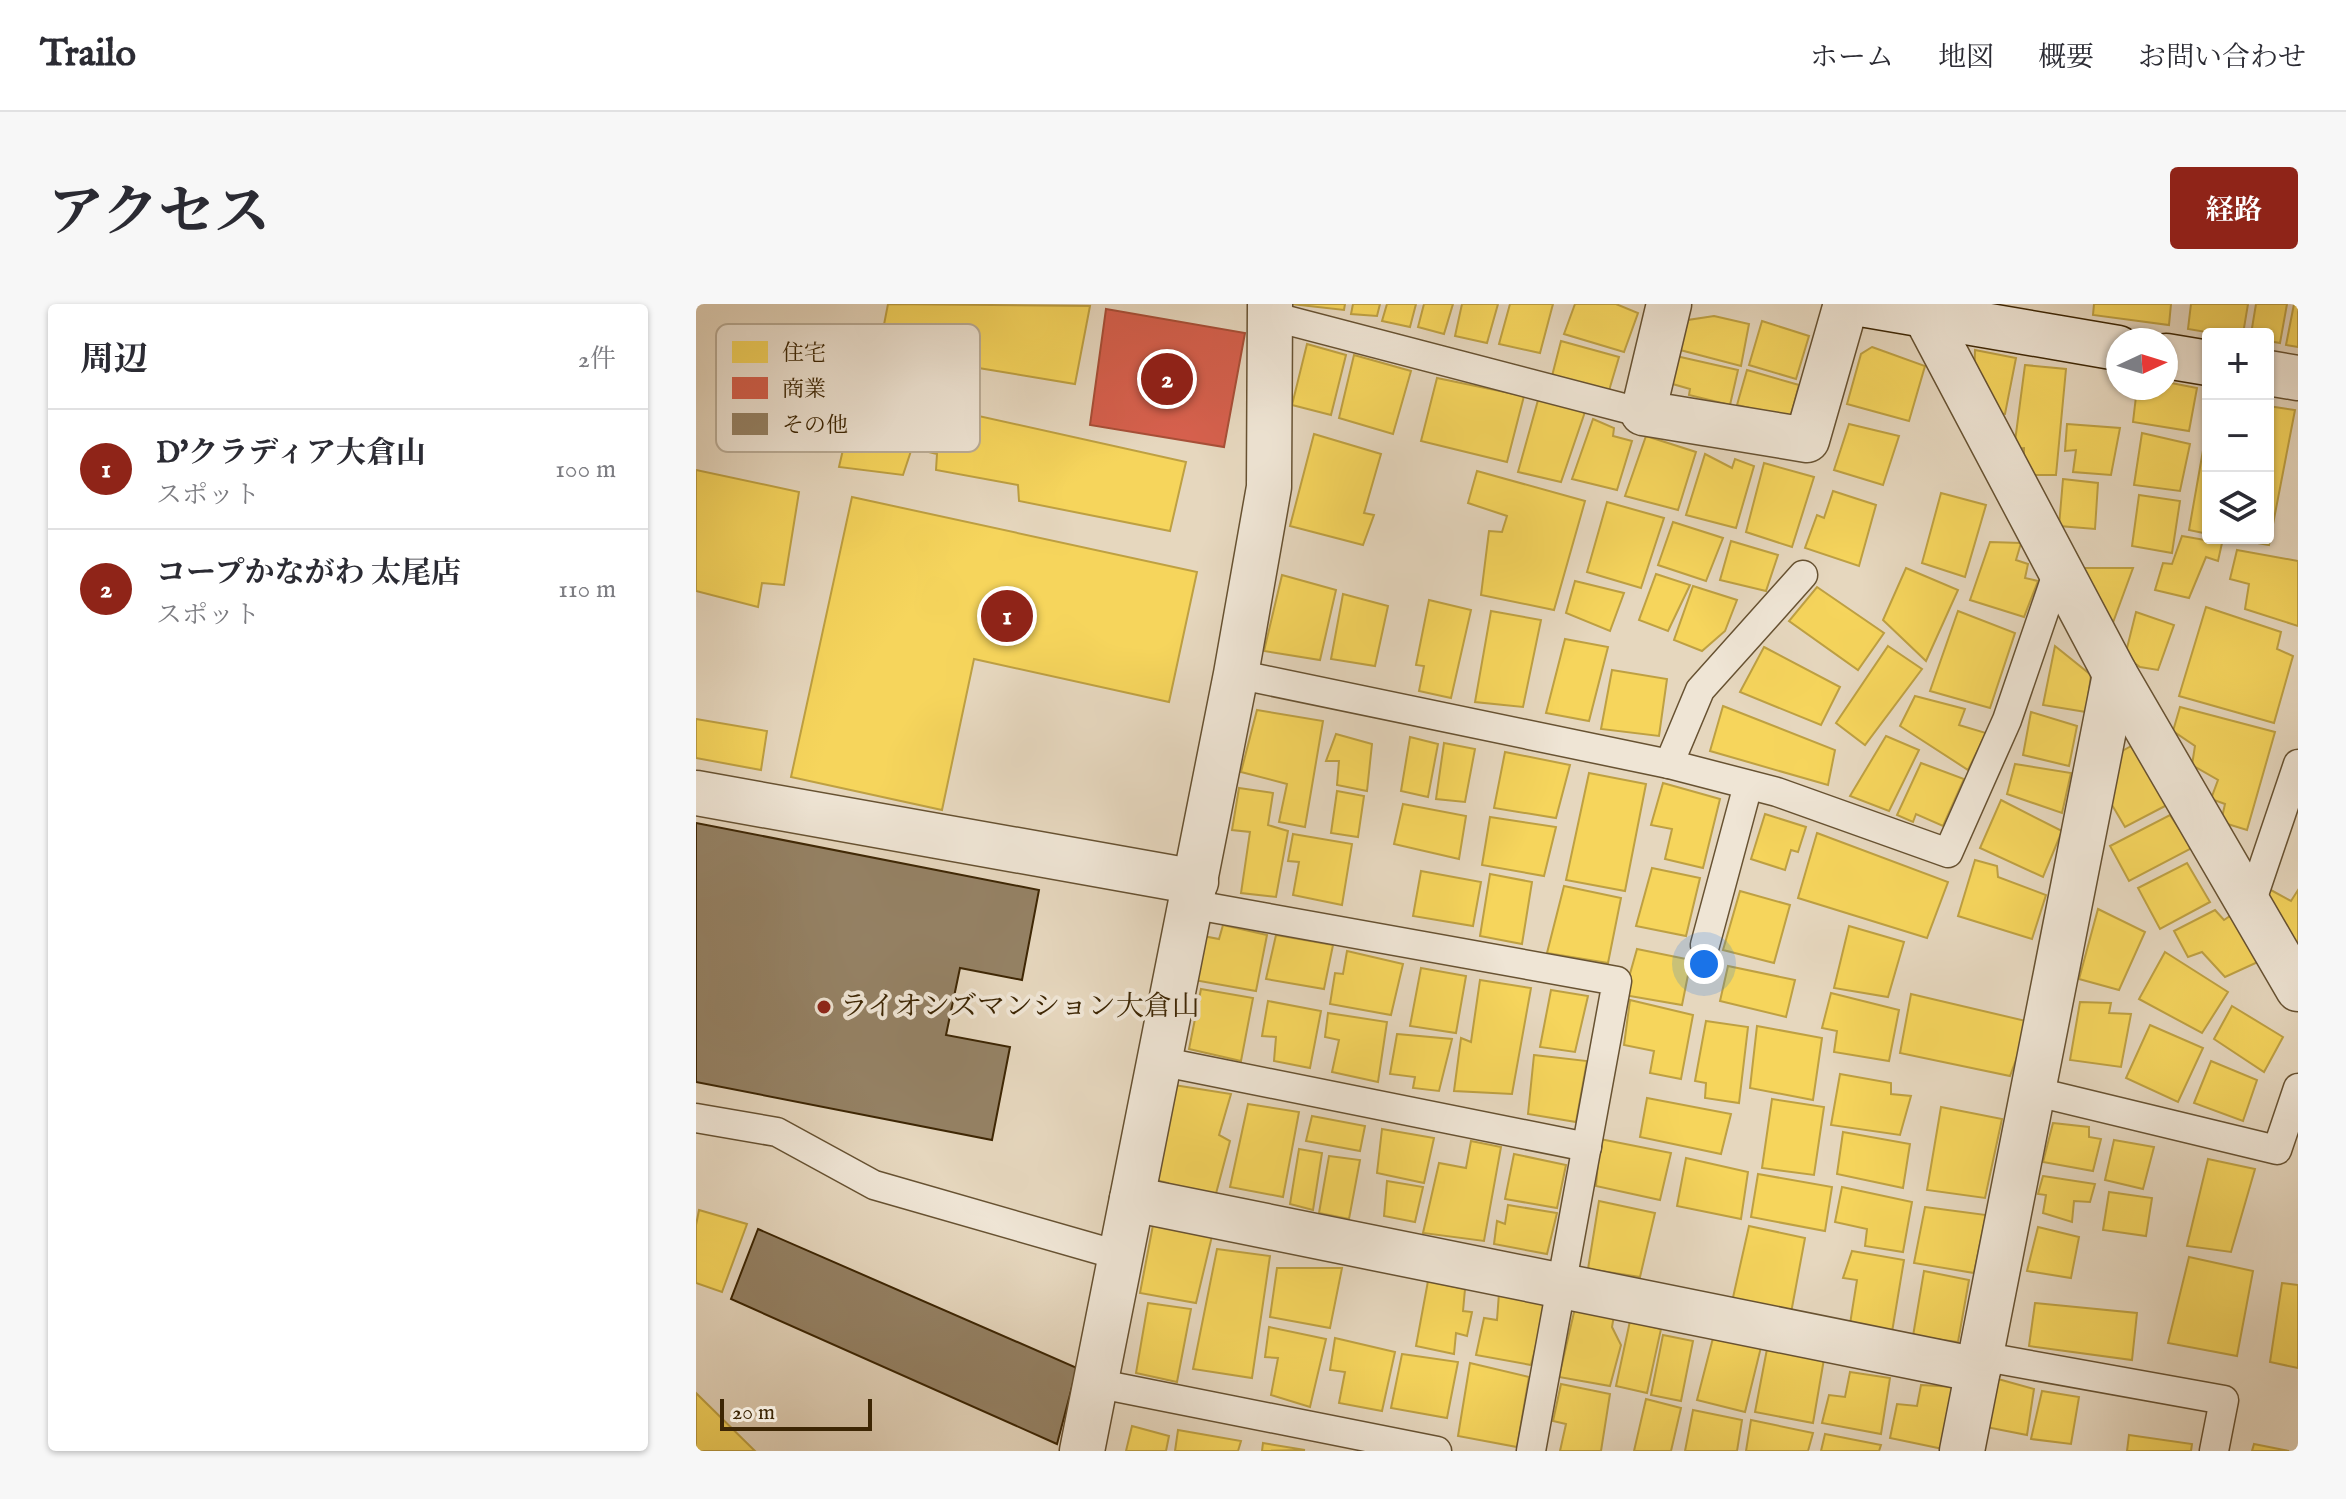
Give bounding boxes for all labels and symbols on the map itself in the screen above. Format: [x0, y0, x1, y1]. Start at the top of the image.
legend [716, 324, 980, 452]
north arrow [2106, 328, 2178, 400]
text: 住宅 [782, 340, 826, 368]
pin: 2 [1141, 349, 1193, 409]
text: 商業 [782, 376, 826, 404]
text: その他 [782, 412, 848, 440]
pin: 1 [981, 586, 1033, 646]
your location [1684, 944, 1724, 984]
place label: ライオンズマンション大倉山 [840, 990, 1200, 1025]
marker: ライオンズマンション大倉山 [815, 998, 833, 1016]
scale bar [720, 1395, 872, 1431]

